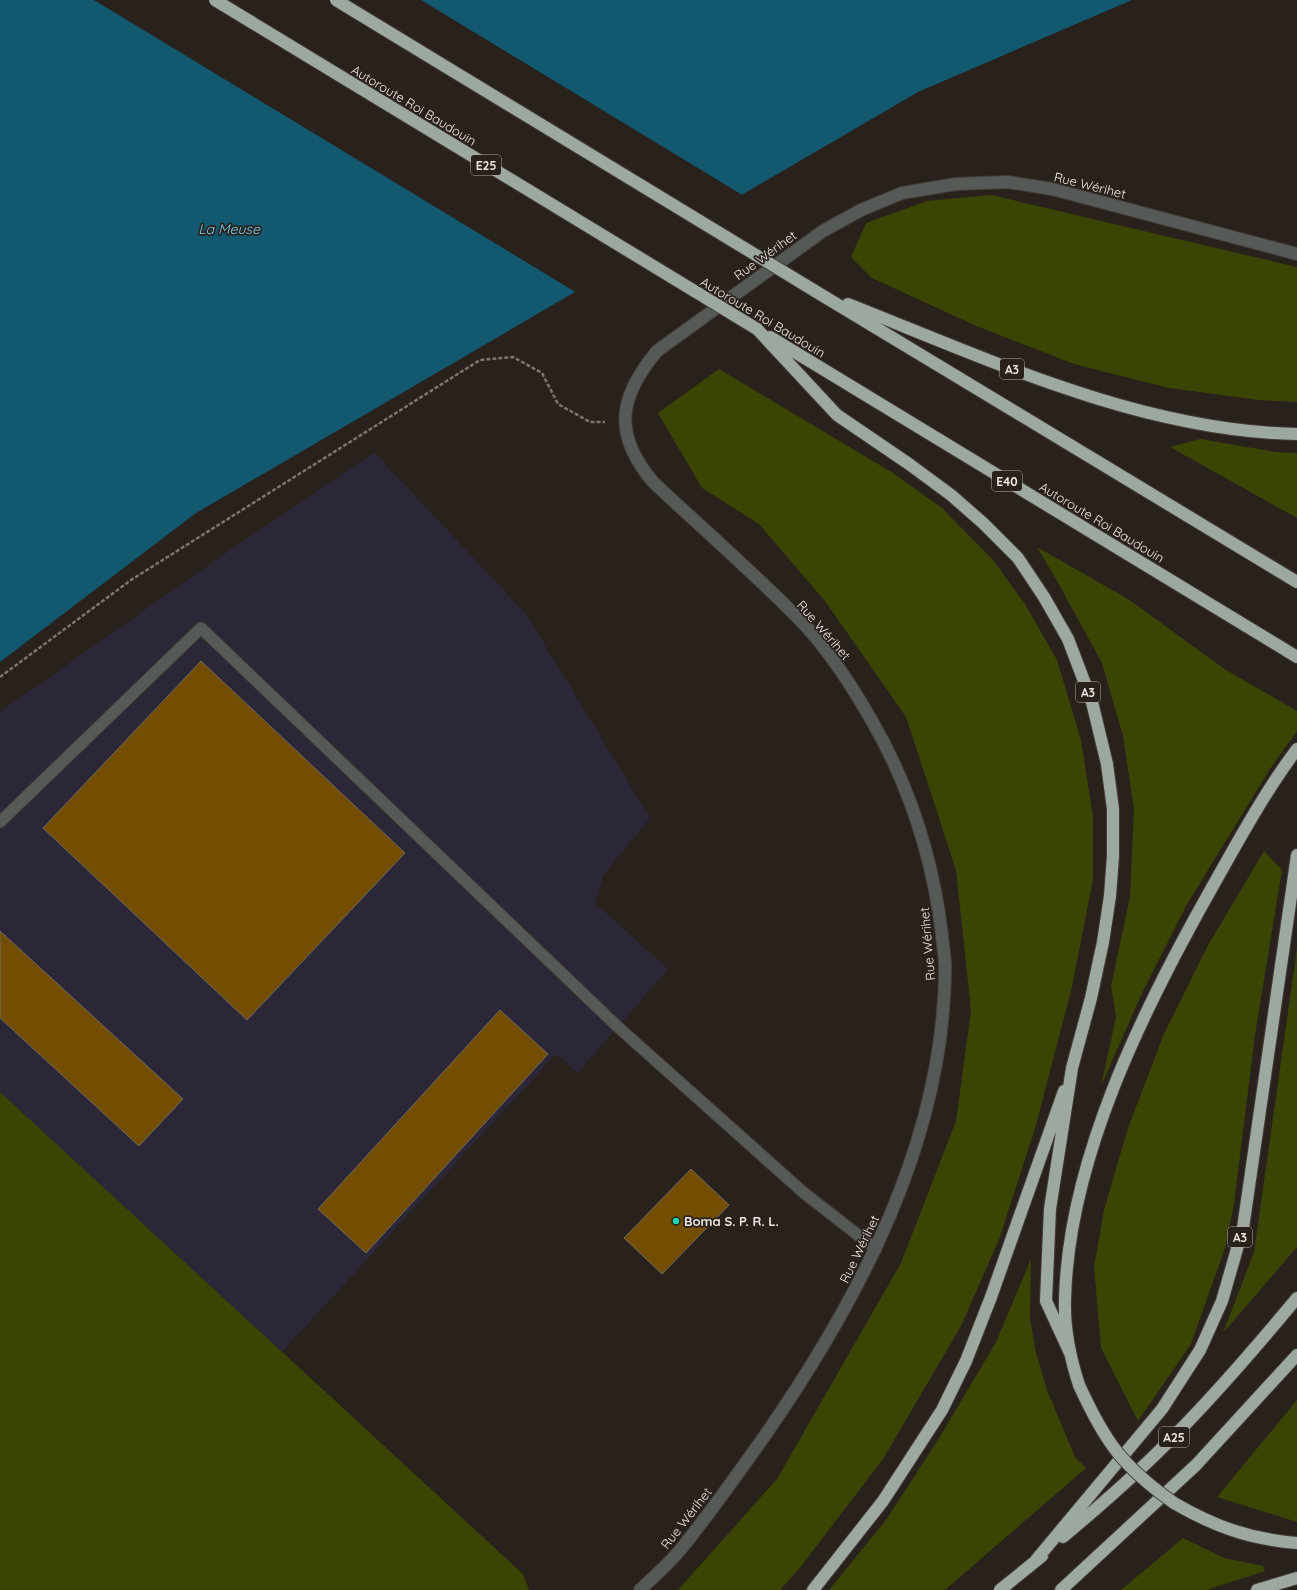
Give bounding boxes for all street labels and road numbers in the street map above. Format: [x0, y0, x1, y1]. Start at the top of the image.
street label: Autoroute Roi Baudouin [349, 61, 479, 149]
road number: E25 [471, 155, 501, 175]
street label: Rue Wérihet [1052, 168, 1128, 202]
street label: Rue Wérihet [731, 227, 799, 283]
street label: Autoroute Roi Baudouin [698, 273, 828, 361]
road number: A3 [1000, 359, 1024, 379]
road number: E40 [992, 471, 1022, 491]
street label: Autoroute Roi Baudouin [1037, 478, 1167, 566]
street label: Rue Wérihet [794, 597, 854, 663]
road number: A3 [1076, 682, 1100, 702]
street label: Rue Wérihet [916, 907, 938, 981]
street label: Rue Wérihet [836, 1212, 882, 1286]
road number: A3 [1228, 1227, 1252, 1247]
road number: A25 [1159, 1427, 1189, 1447]
street label: Rue Wérihet [657, 1484, 715, 1552]

